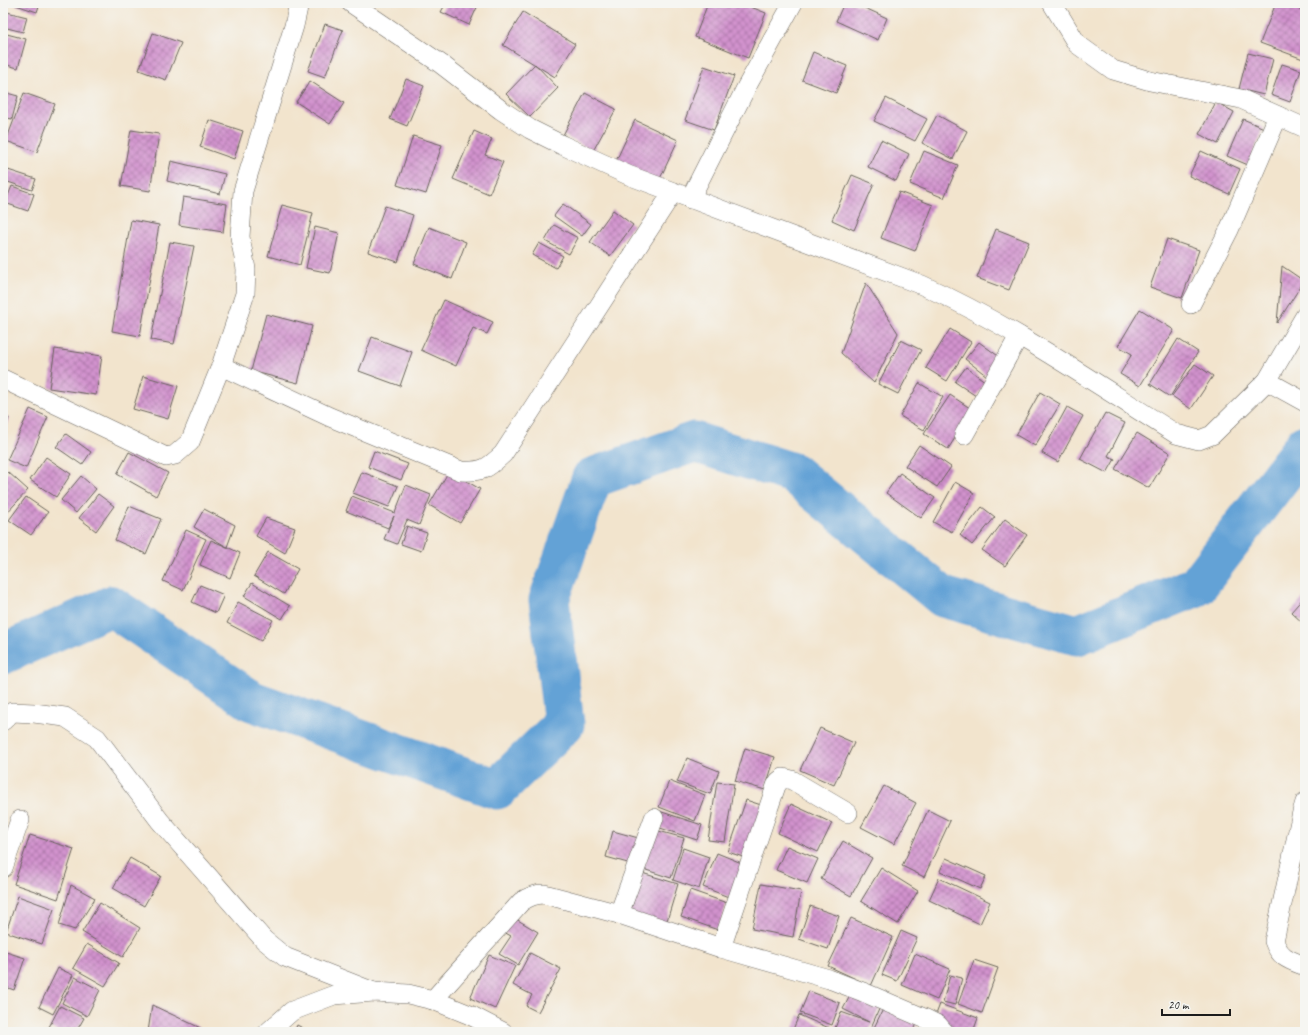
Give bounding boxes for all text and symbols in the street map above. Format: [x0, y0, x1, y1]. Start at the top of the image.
scale bar [1162, 991, 1230, 1017]
text: 20 m [1168, 997, 1190, 1013]

